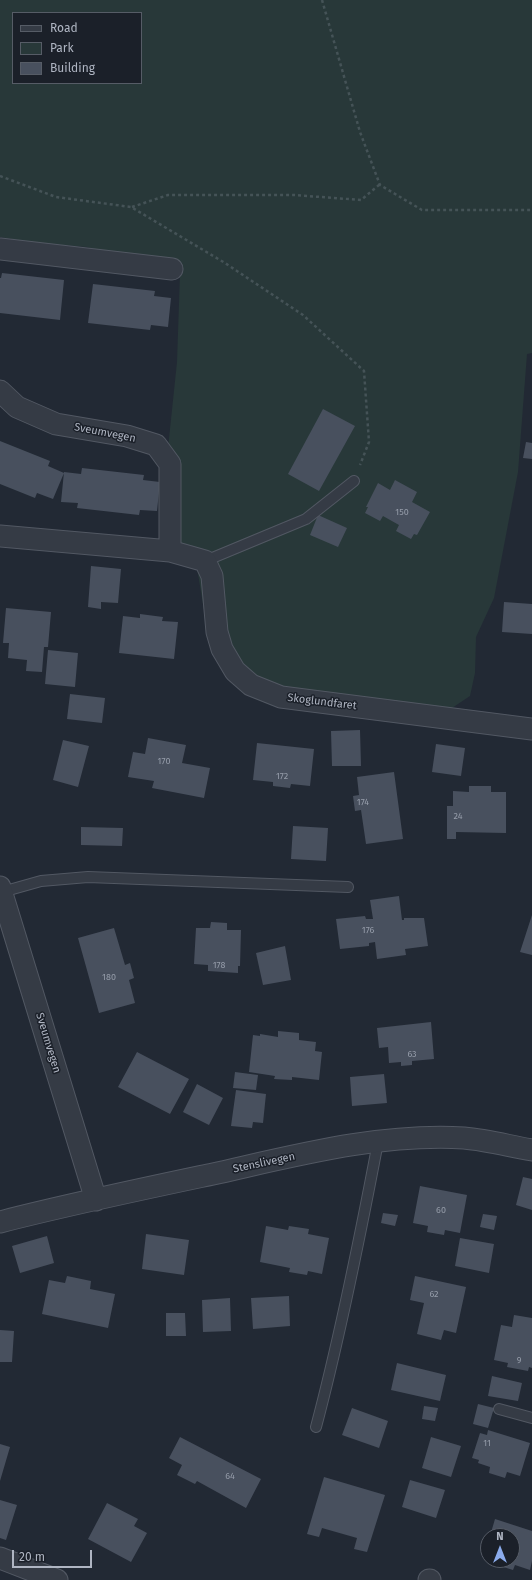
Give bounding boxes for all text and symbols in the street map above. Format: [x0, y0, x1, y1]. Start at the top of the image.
legend [12, 12, 142, 84]
text: Road [50, 21, 78, 35]
text: Park [50, 41, 74, 55]
text: Building [50, 61, 95, 75]
street label: Sveumvegen [73, 421, 137, 445]
house number: 150 [395, 507, 409, 517]
street label: Skoglundfaret [287, 691, 357, 713]
house number: 170 [158, 756, 170, 766]
house number: 172 [276, 771, 288, 781]
house number: 174 [357, 797, 369, 807]
house number: 24 [454, 811, 462, 821]
house number: 176 [362, 925, 374, 935]
house number: 178 [213, 960, 225, 970]
house number: 180 [102, 972, 116, 982]
street label: Sveumvegen [33, 1011, 63, 1075]
house number: 63 [407, 1049, 417, 1059]
street label: Stenslivegen [232, 1150, 296, 1176]
house number: 60 [436, 1205, 446, 1215]
house number: 62 [429, 1289, 439, 1299]
house number: 9 [517, 1355, 521, 1365]
house number: 11 [483, 1438, 491, 1448]
house number: 64 [225, 1471, 235, 1481]
north arrow [480, 1528, 520, 1568]
text: N [496, 1530, 504, 1543]
scale bar [14, 1542, 94, 1568]
text: 20 m [19, 1550, 45, 1564]

